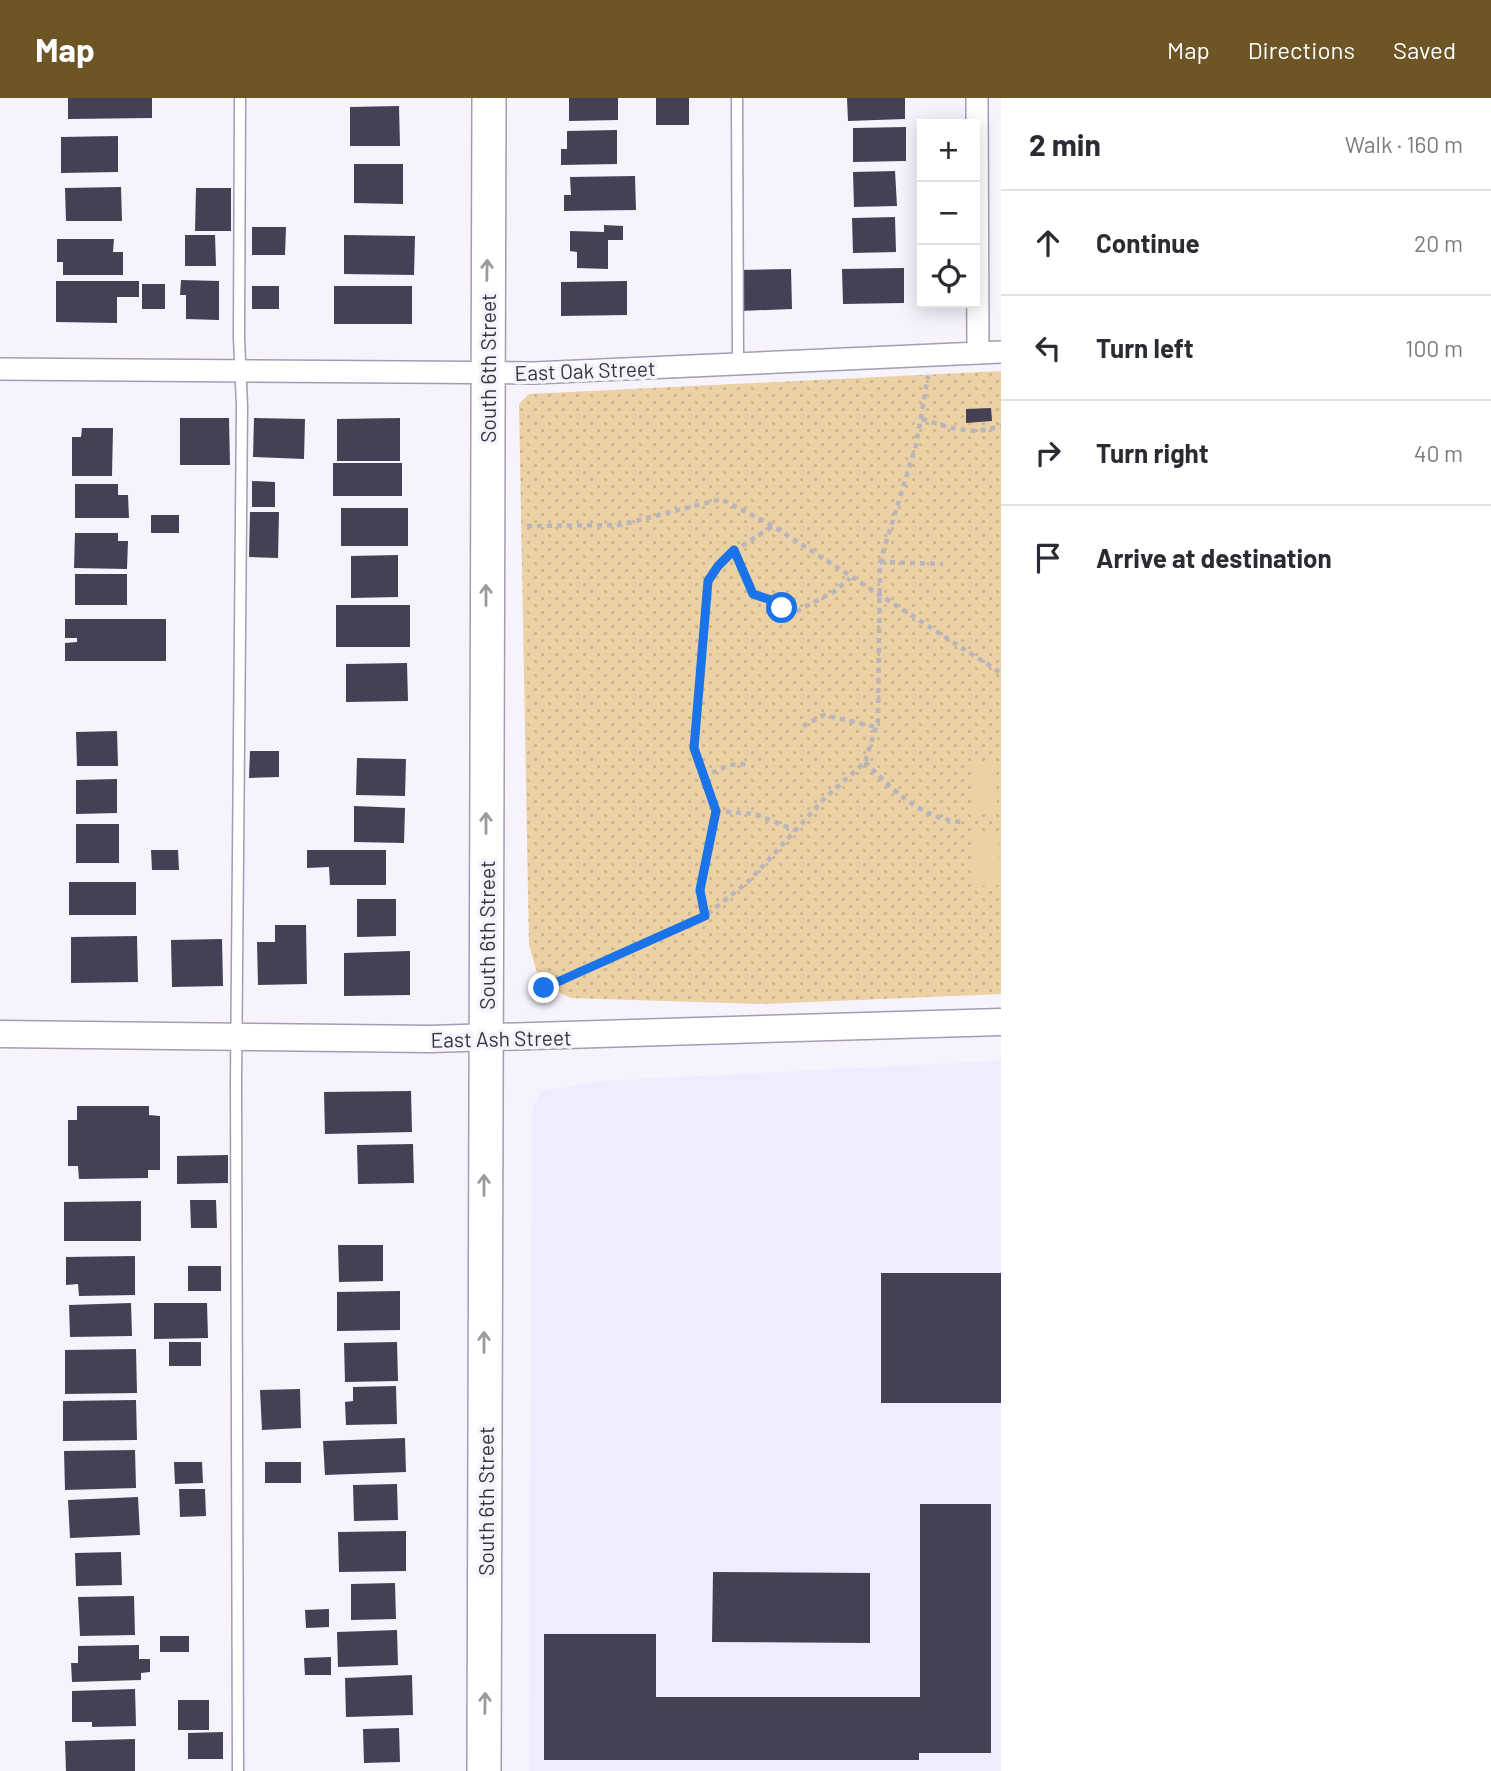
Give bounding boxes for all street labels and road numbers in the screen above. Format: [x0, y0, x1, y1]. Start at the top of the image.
street label: South 6th Street [475, 293, 500, 443]
street label: East Oak Street [514, 355, 656, 385]
street label: South 6th Street [474, 860, 499, 1010]
street label: East Ash Street [430, 1024, 572, 1052]
street label: South 6th Street [473, 1426, 498, 1576]

